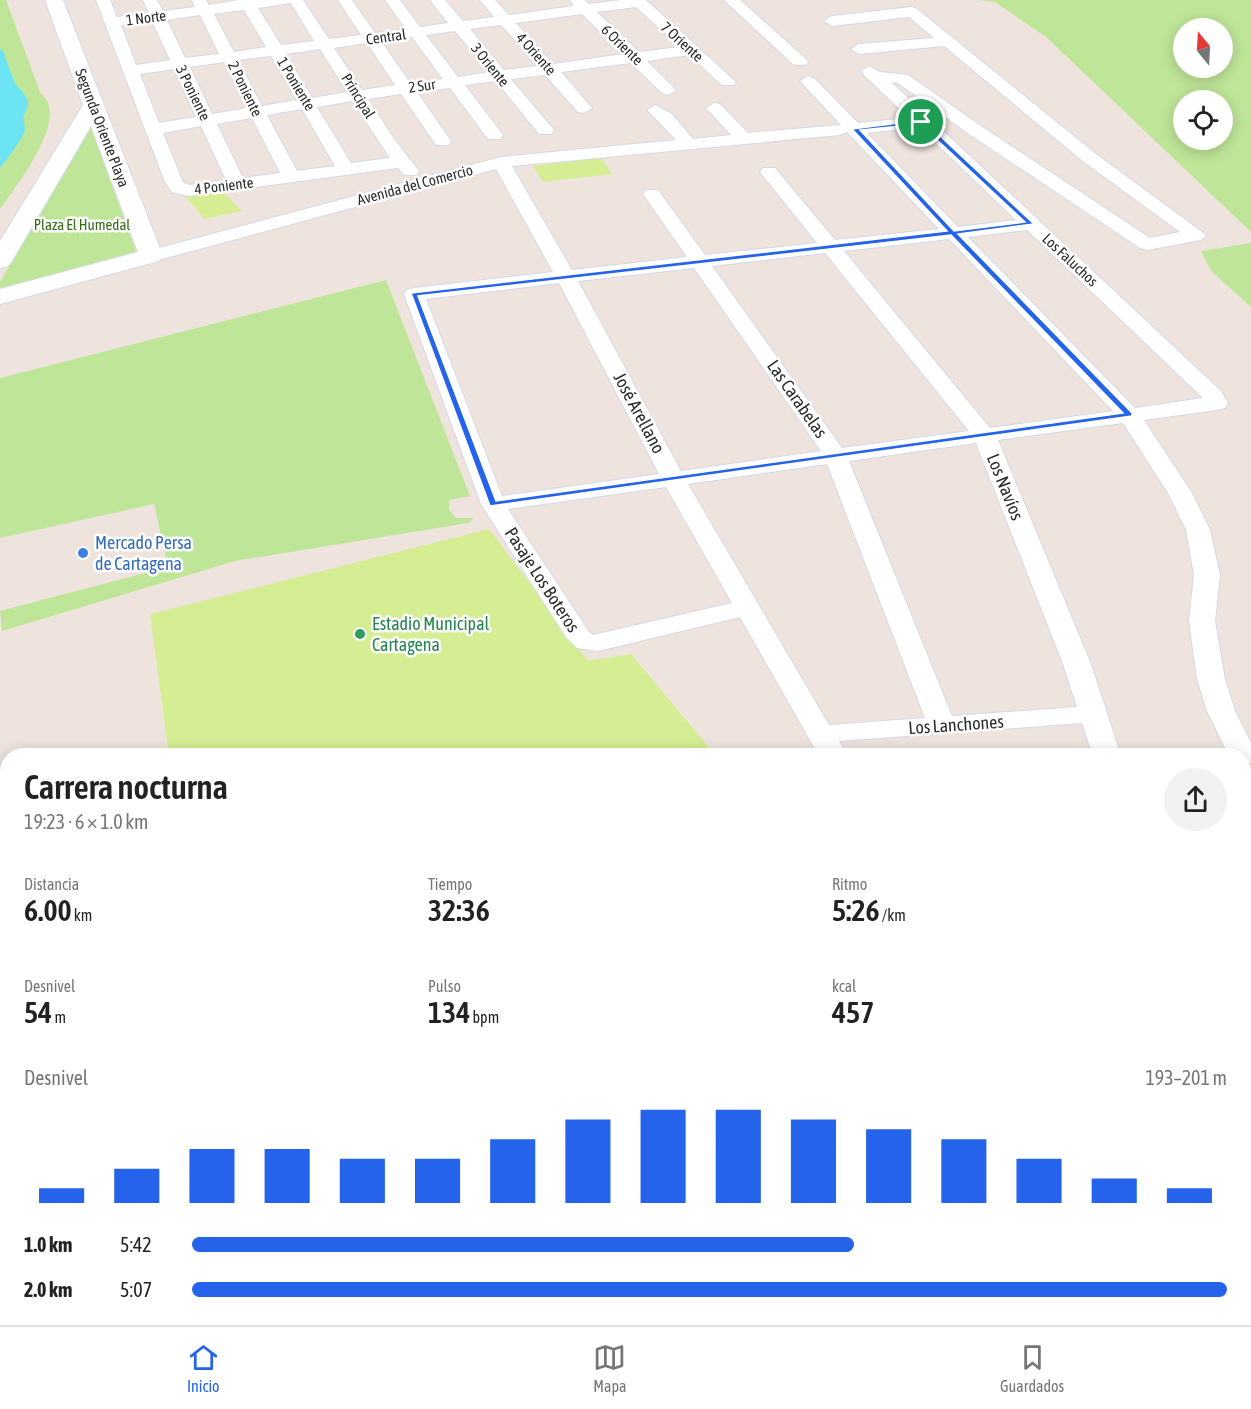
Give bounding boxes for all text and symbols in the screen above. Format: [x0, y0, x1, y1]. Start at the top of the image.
street label: 1 Norte [125, 7, 167, 28]
street label: 7 Oriente [658, 18, 707, 65]
north arrow [1173, 18, 1233, 78]
map controls [1173, 18, 1233, 150]
street label: 6 Oriente [598, 21, 647, 69]
street label: Central [365, 25, 407, 48]
street label: 4 Oriente [513, 29, 560, 78]
street label: 3 Oriente [468, 40, 513, 90]
street label: 1 Poniente [274, 54, 319, 114]
street label: 2 Poniente [225, 58, 266, 119]
street label: 3 Poniente [173, 62, 214, 123]
street label: Segunda Oriente Playa [72, 66, 133, 189]
street label: Principal [338, 70, 379, 121]
street label: 2 Sur [407, 75, 437, 96]
button: locate [1173, 90, 1233, 150]
pin [895, 96, 946, 147]
icon: arrive [904, 105, 937, 138]
street label: Avenida del Comercio [355, 161, 474, 208]
street label: 4 Poniente [194, 173, 255, 198]
park label: Plaza El Humedal [34, 216, 130, 233]
street label: Los Faluchos [1039, 230, 1101, 289]
street label: Las Carabelas [763, 356, 832, 442]
street label: José Arellano [609, 369, 670, 457]
street label: Los Navíos [983, 451, 1028, 523]
street label: Pasaje Los Boteros [501, 523, 584, 636]
place label: Mercado Persa de Cartagena [95, 532, 192, 574]
marker: Mercado Persa de Cartagena [76, 546, 90, 560]
place label: Estadio Municipal Cartagena [372, 613, 489, 655]
marker: Estadio Municipal Cartagena [353, 627, 367, 641]
street label: Los Lanchones [908, 711, 1004, 738]
text: Carrera nocturna [24, 768, 228, 806]
button: share [1164, 768, 1227, 831]
text: 19:23 · 6 × 1.0 km [24, 810, 149, 833]
text: Distancia [24, 875, 79, 893]
text: Tiempo [428, 875, 472, 893]
text: Ritmo [832, 875, 867, 893]
text: 6.00 [24, 893, 72, 927]
text: 32:36 [428, 893, 490, 927]
text: 5:26 [832, 893, 880, 927]
text: km [72, 906, 92, 924]
text: /km [880, 906, 906, 924]
text: Desnivel [24, 977, 75, 995]
text: Pulso [428, 977, 461, 995]
text: kcal [832, 977, 856, 995]
text: 54 [24, 995, 52, 1029]
text: 134 [428, 995, 470, 1029]
text: 457 [832, 995, 874, 1029]
text: m [52, 1008, 66, 1026]
text: bpm [470, 1008, 499, 1026]
text: Desnivel [24, 1066, 88, 1089]
text: 193–201 m [1145, 1066, 1227, 1089]
text: 1.0 km [24, 1233, 72, 1256]
text: 5:42 [120, 1233, 152, 1256]
text: 2.0 km [24, 1278, 72, 1301]
text: 5:07 [120, 1278, 152, 1301]
tab: Inicio [187, 1341, 220, 1395]
tab: Mapa [593, 1341, 627, 1395]
tab: Guardados [1000, 1341, 1064, 1395]

